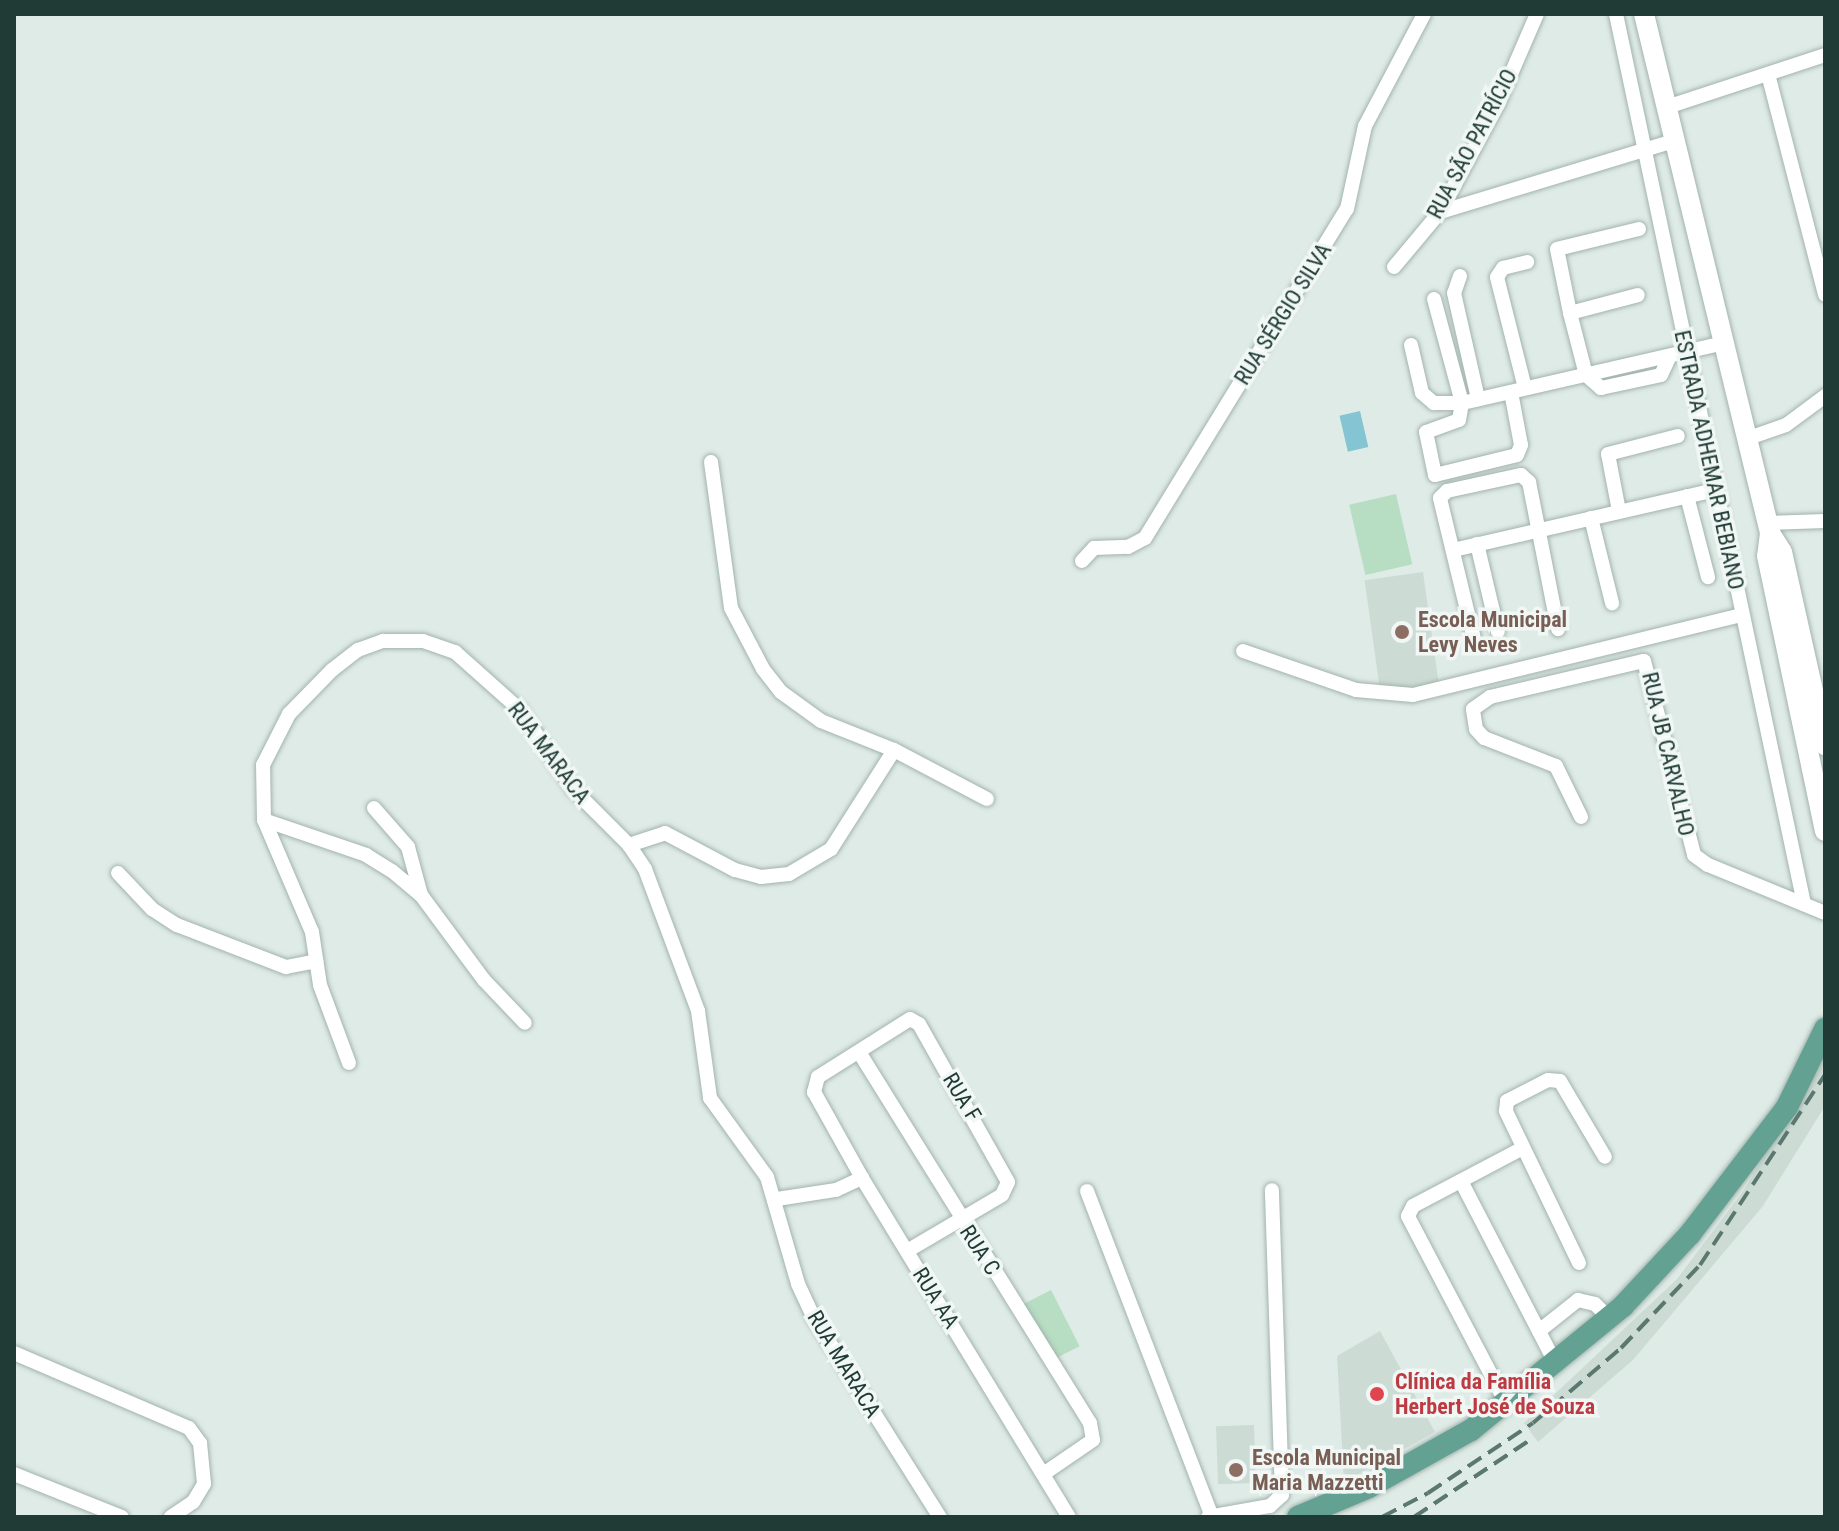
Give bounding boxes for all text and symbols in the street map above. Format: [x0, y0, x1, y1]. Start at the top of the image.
street label: RUA SÃO PATRÍCIO [1421, 65, 1523, 223]
street label: RUA SÉRGIO SILVA [1229, 238, 1337, 390]
street label: ESTRADA ADHEMAR BEBIANO [1669, 328, 1749, 592]
place label: Escola Municipal Levy Neves [1418, 606, 1567, 658]
marker: Escola Municipal Levy Neves [1393, 623, 1411, 641]
street label: RUA JB CARVALHO [1636, 669, 1700, 839]
street label: RUA MARACA [502, 697, 596, 809]
street label: RUA F [937, 1068, 987, 1126]
street label: RUA C [954, 1220, 1006, 1280]
street label: RUA AA [907, 1263, 965, 1333]
street label: RUA MARACA [802, 1306, 886, 1422]
place label: Clínica da Família Herbert José de Souza [1395, 1368, 1595, 1420]
marker: Clínica da Família Herbert José de Souza [1366, 1383, 1388, 1405]
place label: Escola Municipal Maria Mazzetti [1252, 1444, 1401, 1496]
marker: Escola Municipal Maria Mazzetti [1227, 1461, 1245, 1479]

